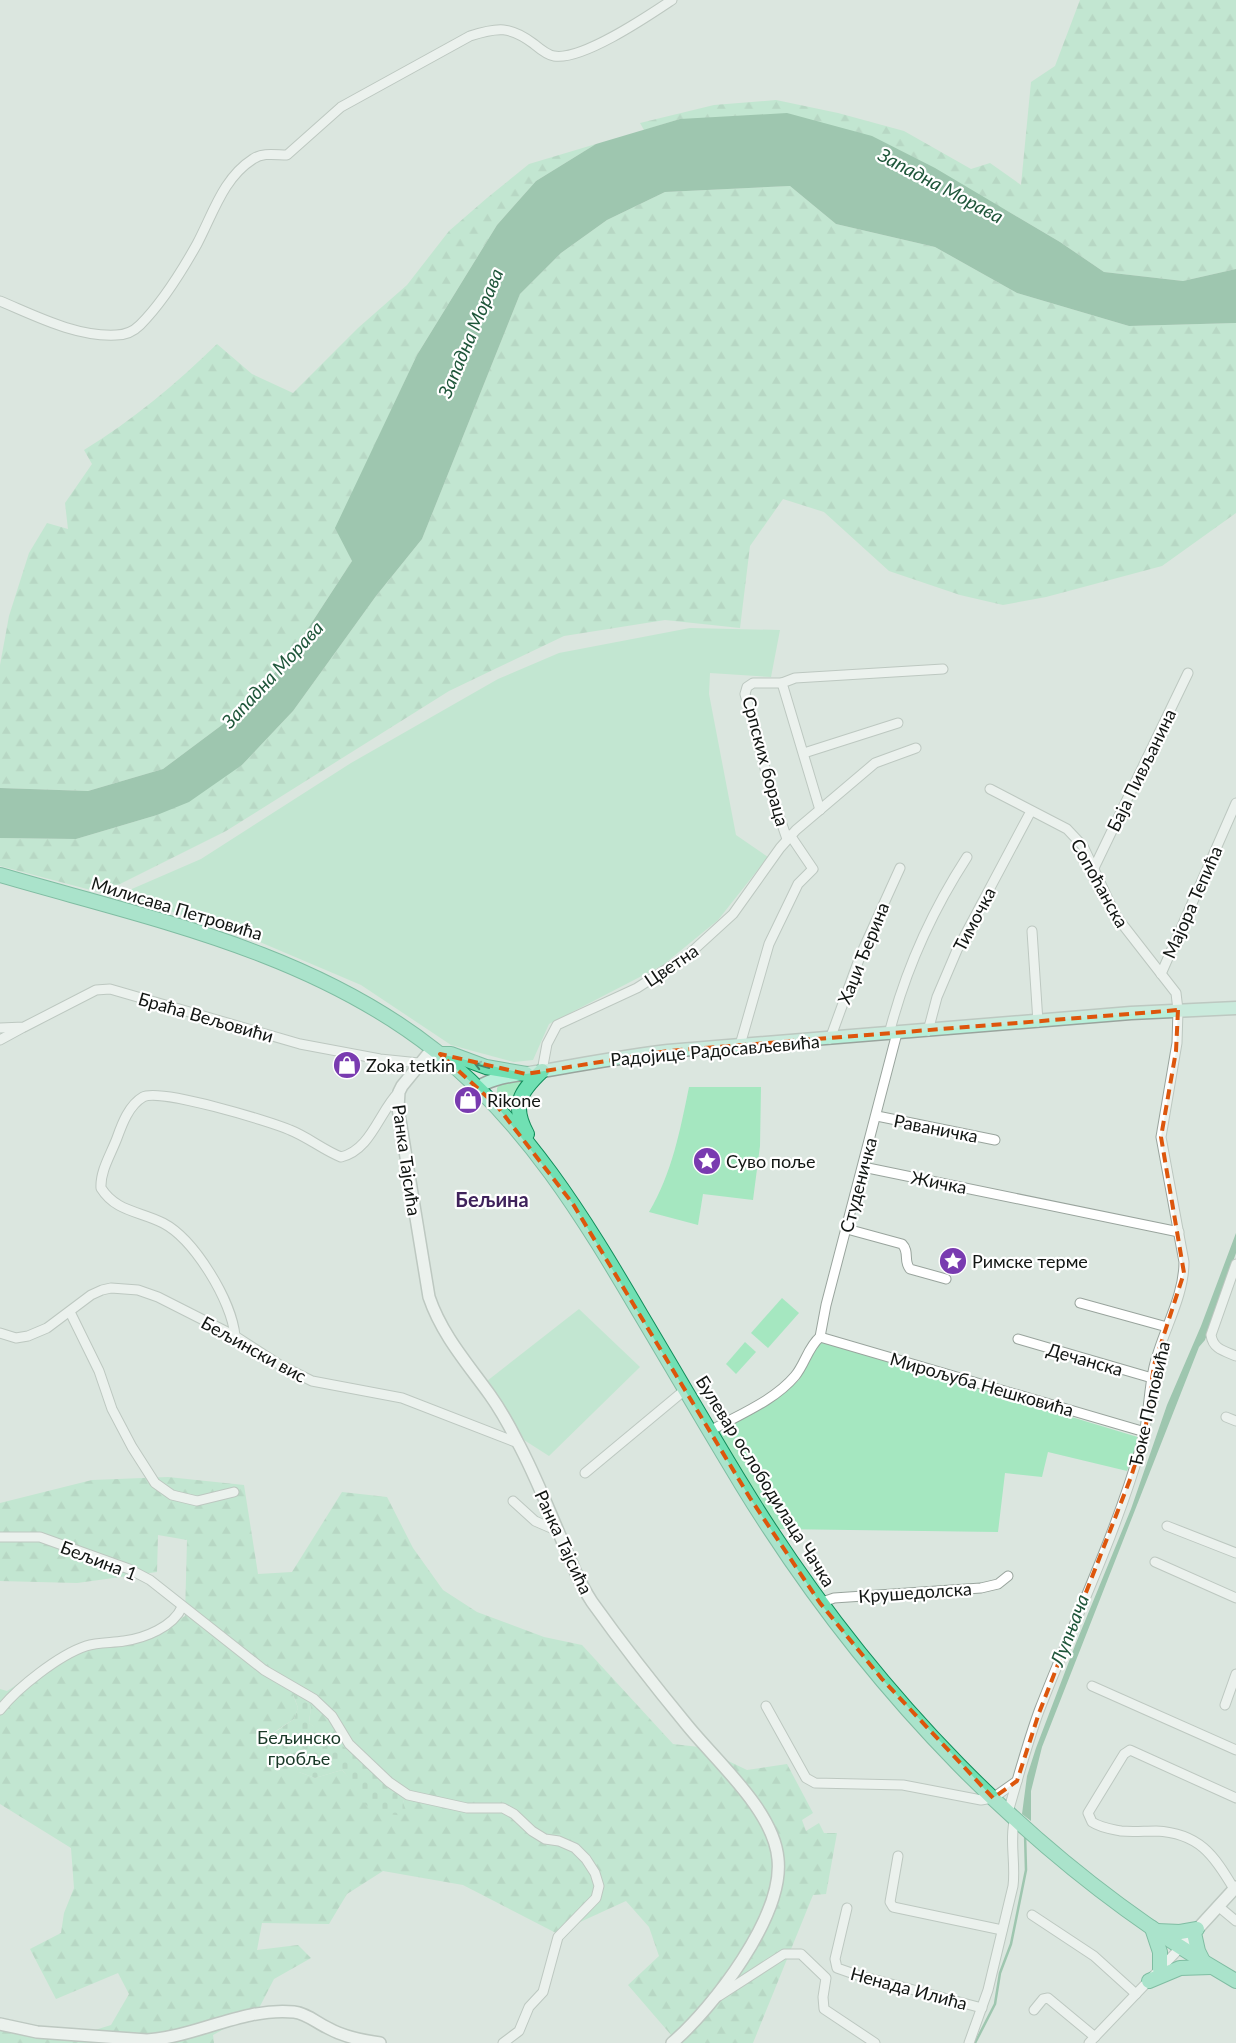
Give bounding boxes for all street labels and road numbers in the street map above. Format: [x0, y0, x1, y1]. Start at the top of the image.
street label: Српских бораца [738, 694, 794, 828]
street label: Баја Пивљанина [1102, 705, 1180, 835]
street label: Сопоћанска [1067, 835, 1133, 931]
street label: Мајора Тепића [1157, 842, 1227, 962]
street label: Милисава Петровића [89, 871, 265, 945]
street label: Тимочка [948, 883, 1000, 955]
street label: Хаџи Ђерина [833, 899, 893, 1007]
street label: Цветна [640, 939, 702, 991]
street label: Браћа Вељовићи [136, 987, 276, 1047]
street label: Радојице Радосављевића [609, 1030, 821, 1070]
street label: Ранка Тајсића [388, 1103, 426, 1217]
street label: Раваничка [892, 1109, 980, 1147]
street label: Студеничка [835, 1135, 881, 1235]
street label: Жичка [909, 1166, 969, 1198]
street label: Бељински вис [198, 1311, 311, 1387]
street label: Дечанска [1044, 1338, 1126, 1380]
street label: Ђоке Поповића [1124, 1339, 1174, 1469]
street label: Мирољуба Нешковића [888, 1347, 1076, 1421]
street label: Булевар ослободилаца Чачка [692, 1371, 840, 1591]
street label: Ранка Тајсића [530, 1486, 598, 1598]
street label: Бељина 1 [58, 1535, 140, 1585]
street label: Крушедолска [858, 1577, 972, 1607]
street label: Ненада Илића [848, 1962, 970, 2014]

